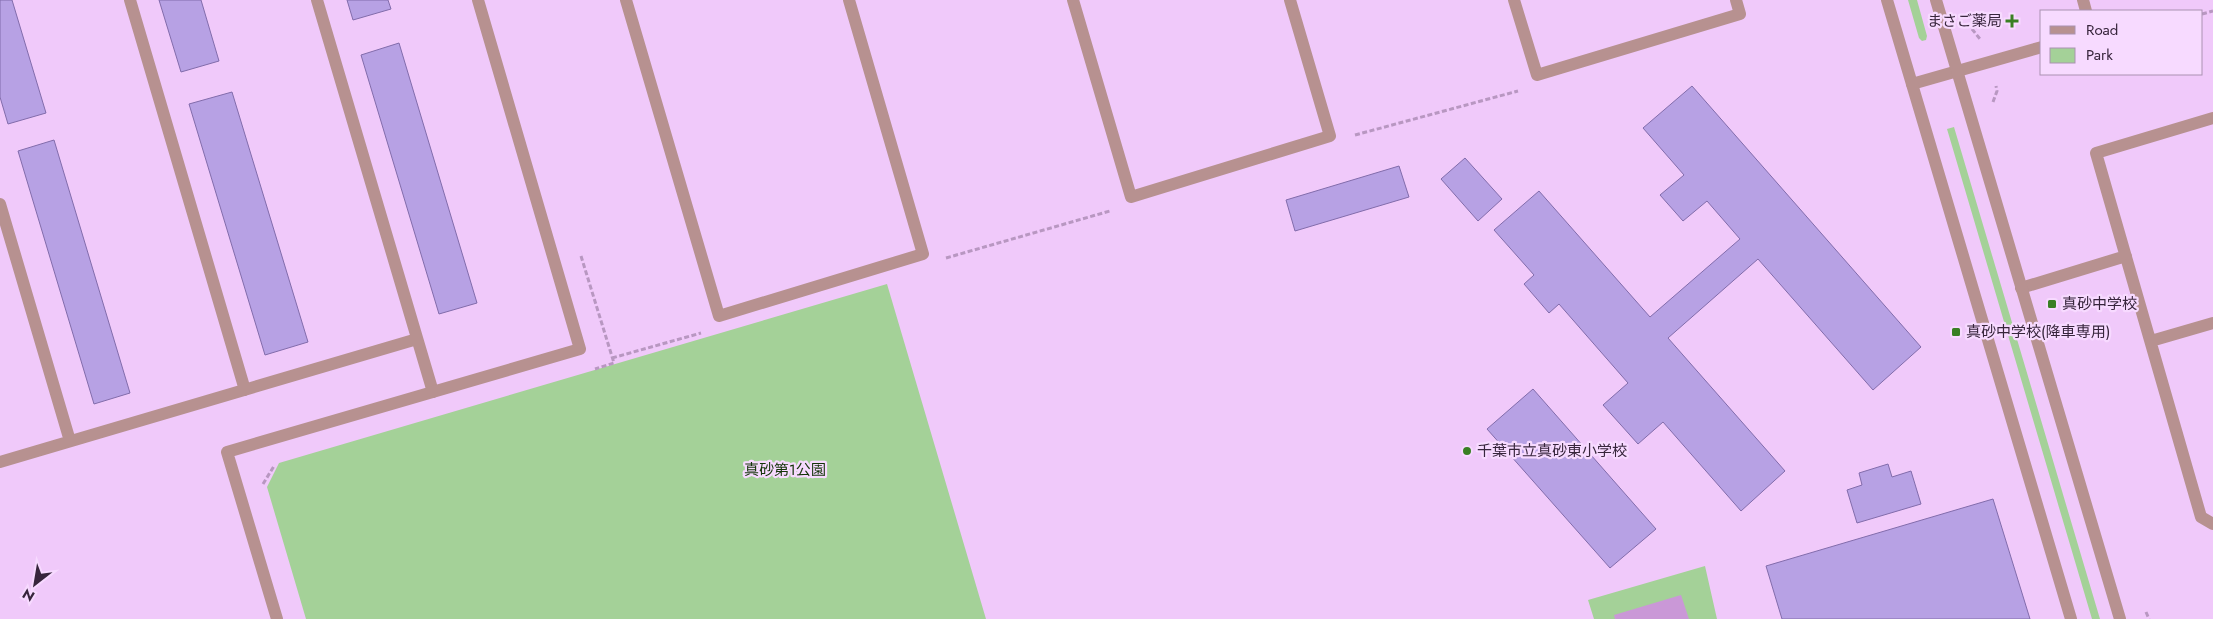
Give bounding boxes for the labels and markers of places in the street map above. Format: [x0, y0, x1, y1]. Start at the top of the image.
place label: まさご薬局 [1927, 10, 2002, 32]
marker: まさご薬局 [2006, 15, 2018, 27]
place label: 真砂中学校 [2062, 293, 2137, 315]
marker: 真砂中学校 [2046, 298, 2058, 310]
place label: 真砂中学校(降車専用) [1966, 321, 2110, 343]
marker: 真砂中学校(降車専用) [1950, 326, 1962, 338]
place label: 千葉市立真砂東小学校 [1477, 440, 1627, 462]
marker: 千葉市立真砂東小学校 [1461, 445, 1473, 457]

